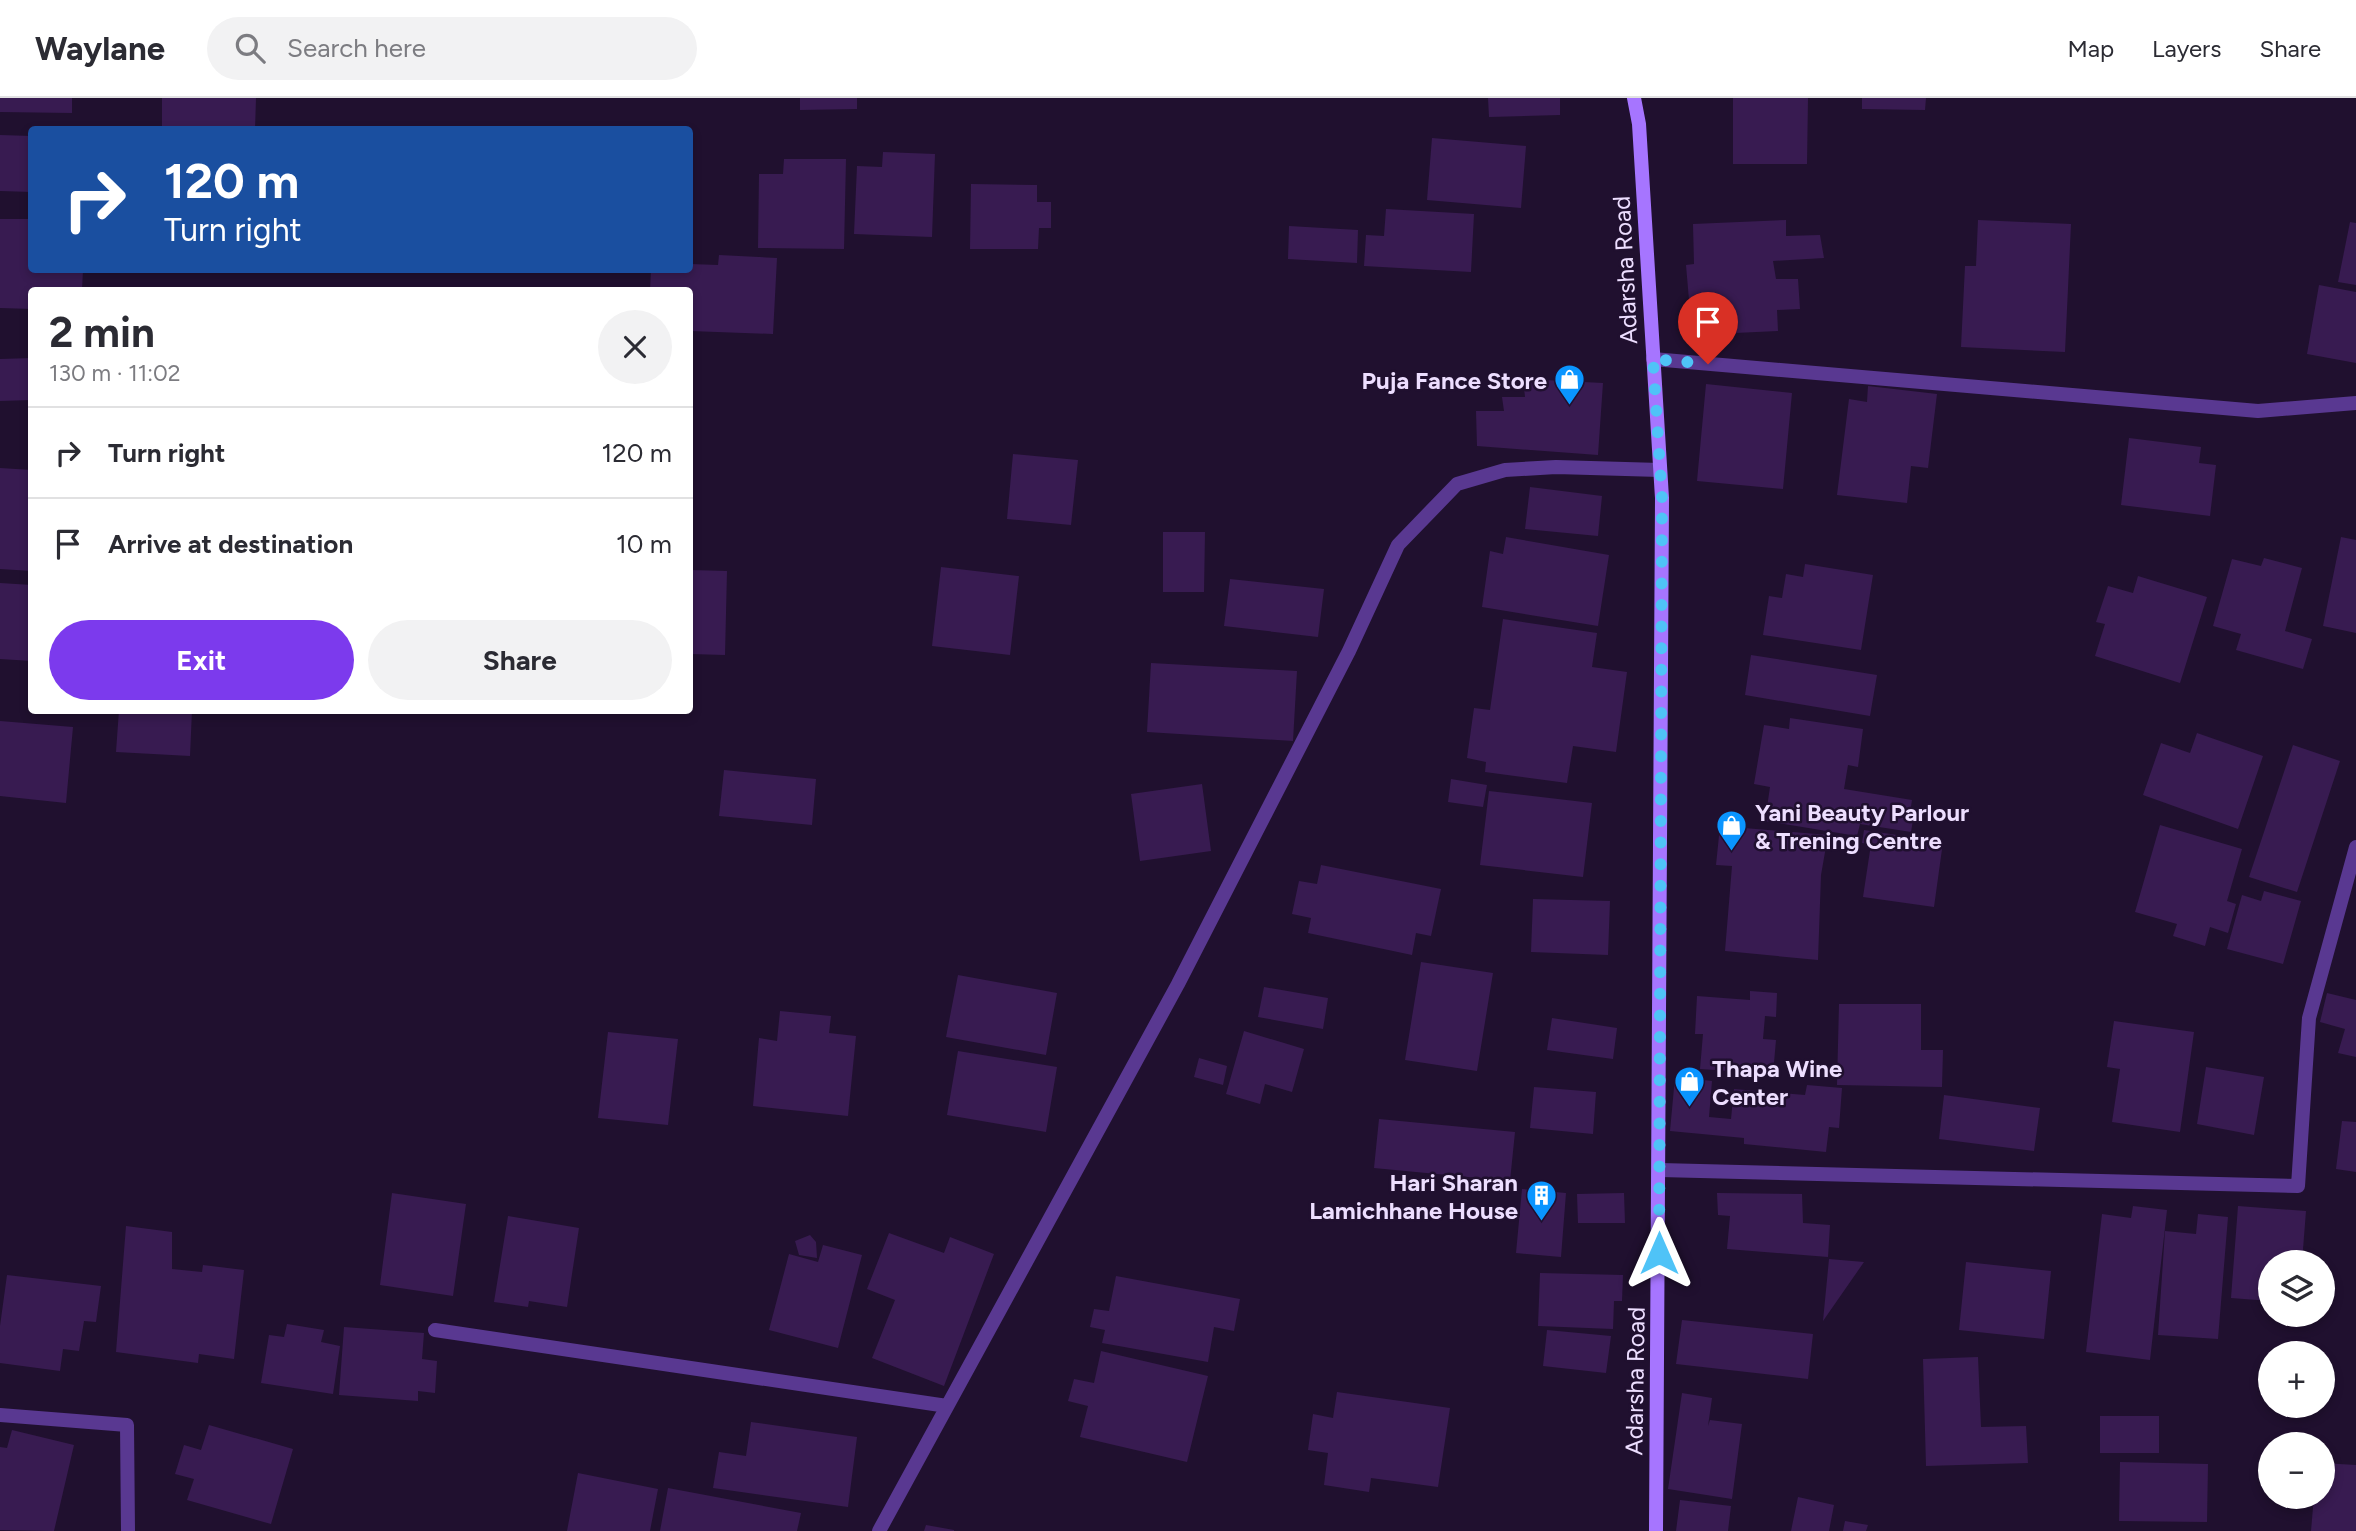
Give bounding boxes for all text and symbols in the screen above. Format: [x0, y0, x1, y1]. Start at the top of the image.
search box [207, 17, 697, 80]
text: Waylane [35, 29, 165, 68]
icon: search [231, 29, 269, 67]
text: Search here [287, 32, 426, 64]
text: Map [2067, 34, 2114, 63]
text: Layers [2152, 34, 2221, 63]
text: Share [2259, 34, 2321, 63]
text: 120 m [164, 151, 299, 210]
icon: right [49, 154, 140, 245]
street label: Adarsha Road [1607, 195, 1643, 345]
text: Turn right [164, 211, 302, 249]
pin [1678, 292, 1738, 364]
icon: arrive [1689, 303, 1727, 341]
text: 2 min [49, 307, 155, 358]
button: close [598, 310, 672, 384]
text: 130 m · 11:02 [49, 359, 181, 387]
shop icon: Puja Fance Store [1553, 363, 1587, 407]
place label: Puja Fance Store [1361, 366, 1547, 395]
icon: right [49, 434, 87, 472]
text: Turn right [108, 437, 225, 469]
text: 120 m [602, 437, 672, 469]
icon: arrive [49, 525, 87, 563]
text: Arrive at destination [108, 528, 353, 560]
text: 10 m [616, 528, 672, 560]
button: Exit [49, 620, 354, 700]
button: Share [368, 620, 672, 700]
place label: Yani Beauty Parlour & Trening Centre [1755, 798, 1969, 855]
shop icon: Yani Beauty Parlour & Trening Centre [1715, 809, 1749, 853]
place label: Thapa Wine Center [1712, 1054, 1842, 1111]
shop icon: Thapa Wine Center [1672, 1065, 1706, 1109]
place label: Hari Sharan Lamichhane House [1309, 1168, 1518, 1225]
building icon: Hari Sharan Lamichhane House [1524, 1179, 1558, 1223]
position arrow [1622, 1216, 1696, 1290]
map controls [2258, 1250, 2335, 1509]
button: layers [2258, 1250, 2335, 1327]
street label: Adarsha Road [1619, 1307, 1651, 1455]
button: + [2258, 1341, 2335, 1418]
button: − [2258, 1432, 2335, 1509]

